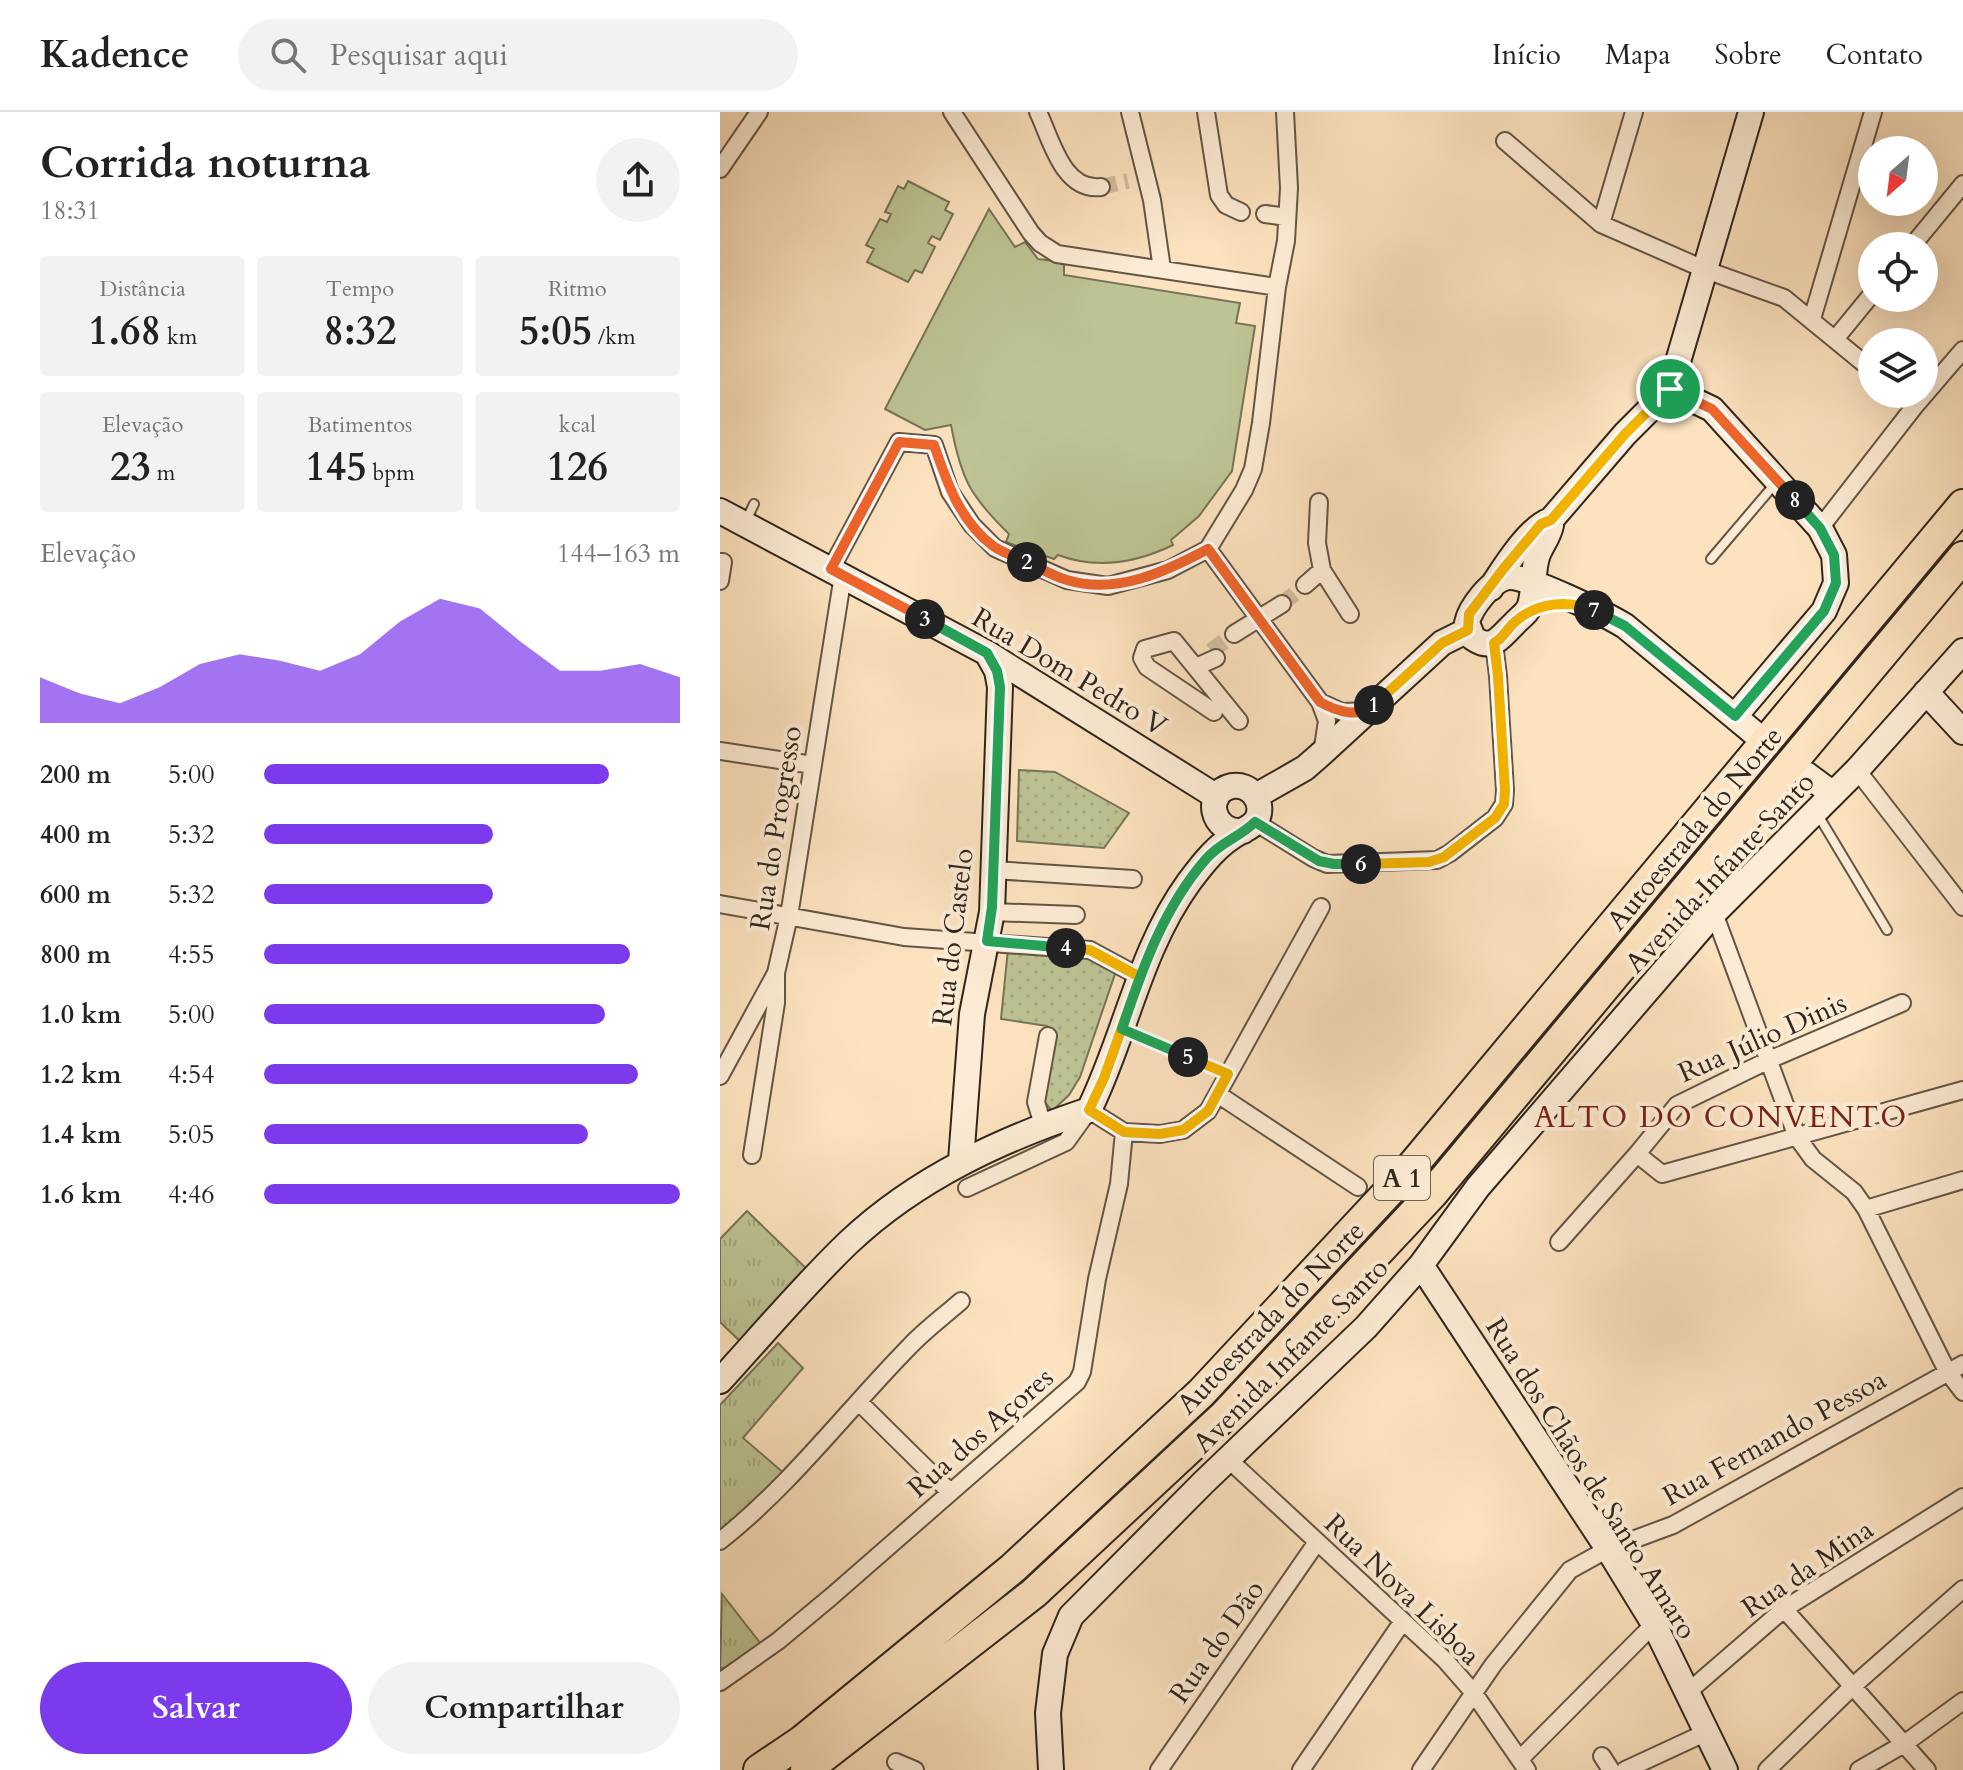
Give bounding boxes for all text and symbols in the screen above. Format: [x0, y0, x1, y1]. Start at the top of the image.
search box [238, 19, 798, 91]
text: Kadence [40, 29, 190, 81]
icon: search [266, 33, 310, 77]
text: Pesquisar aqui [330, 35, 508, 76]
text: Início [1492, 36, 1561, 74]
text: Mapa [1605, 36, 1670, 74]
text: Sobre [1714, 36, 1782, 74]
text: Contato [1826, 36, 1923, 74]
text: Corrida noturna [40, 133, 371, 193]
north arrow [1858, 136, 1938, 216]
map controls [1858, 136, 1938, 408]
button: share [596, 138, 680, 222]
text: 18:31 [40, 193, 100, 228]
button: locate [1858, 232, 1938, 312]
text: Distância [100, 274, 186, 304]
text: Tempo [326, 274, 394, 304]
text: Ritmo [548, 274, 607, 304]
text: 1.68 [88, 304, 161, 359]
text: 8:32 [323, 304, 397, 359]
text: 5:05 [519, 304, 592, 359]
text: km [161, 322, 197, 352]
text: /km [592, 322, 636, 352]
button: layers [1858, 328, 1938, 408]
pin [1636, 355, 1704, 423]
icon: arrive [1648, 367, 1692, 411]
text: Elevação [102, 410, 183, 440]
text: Batimentos [308, 410, 412, 440]
text: kcal [559, 410, 596, 440]
text: 23 [110, 440, 151, 495]
text: 145 [305, 440, 367, 495]
text: 126 [547, 440, 608, 495]
text: m [151, 458, 175, 488]
text: bpm [367, 458, 415, 488]
pin: 8 [1775, 480, 1815, 520]
text: 8 [1789, 485, 1801, 515]
text: Elevação [40, 536, 136, 571]
text: 144–163 m [557, 536, 680, 571]
pin: 2 [1007, 542, 1047, 582]
text: 2 [1021, 547, 1033, 577]
pin: 7 [1574, 590, 1614, 630]
text: 7 [1588, 595, 1600, 625]
pin: 3 [905, 599, 945, 639]
street label: Rua Dom Pedro V [965, 599, 1174, 745]
text: 3 [919, 604, 931, 634]
pin: 1 [1354, 685, 1394, 725]
text: 1 [1368, 690, 1380, 720]
street label: Autoestrada do Norte [1598, 719, 1791, 939]
street label: Rua do Progresso [741, 723, 811, 933]
text: 200 m [40, 757, 111, 792]
text: 5:00 [168, 757, 215, 792]
street label: Avenida Infante Santo [1616, 764, 1823, 982]
text: 400 m [40, 817, 111, 852]
text: 5:32 [168, 817, 215, 852]
pin: 6 [1341, 844, 1381, 884]
street label: Rua do Castelo [923, 846, 983, 1028]
text: 6 [1355, 849, 1367, 879]
text: 600 m [40, 877, 111, 912]
text: 5:32 [168, 877, 215, 912]
pin: 4 [1046, 928, 1086, 968]
text: 4 [1060, 933, 1072, 963]
text: 800 m [40, 937, 111, 972]
text: 4:55 [168, 937, 215, 972]
street label: Rua Júlio Dinis [1672, 984, 1853, 1092]
text: 1.0 km [40, 997, 121, 1032]
text: 5:00 [168, 997, 215, 1032]
pin: 5 [1168, 1037, 1208, 1077]
text: 5 [1182, 1042, 1194, 1072]
text: 1.2 km [40, 1057, 121, 1092]
text: 4:54 [168, 1057, 215, 1092]
district label: ALTO DO CONVENTO [1534, 1097, 1908, 1138]
text: 1.4 km [40, 1117, 121, 1152]
text: 5:05 [168, 1117, 215, 1152]
road number: A 1 [1374, 1156, 1430, 1200]
text: 1.6 km [40, 1177, 121, 1212]
text: 4:46 [168, 1177, 215, 1212]
street label: Autoestrada do Norte [1168, 1213, 1373, 1423]
street label: Avenida Infante Santo [1185, 1250, 1397, 1462]
street label: Rua dos Chãos de Santo Amaro [1476, 1311, 1706, 1646]
street label: Rua dos Açores [900, 1359, 1062, 1507]
street label: Rua Fernando Pessoa [1656, 1361, 1893, 1515]
street label: Rua Nova Lisboa [1316, 1505, 1489, 1674]
street label: Rua da Mina [1734, 1511, 1881, 1627]
street label: Rua do Dão [1161, 1573, 1273, 1711]
button: Salvar [40, 1662, 352, 1754]
button: Compartilhar [368, 1662, 680, 1754]

